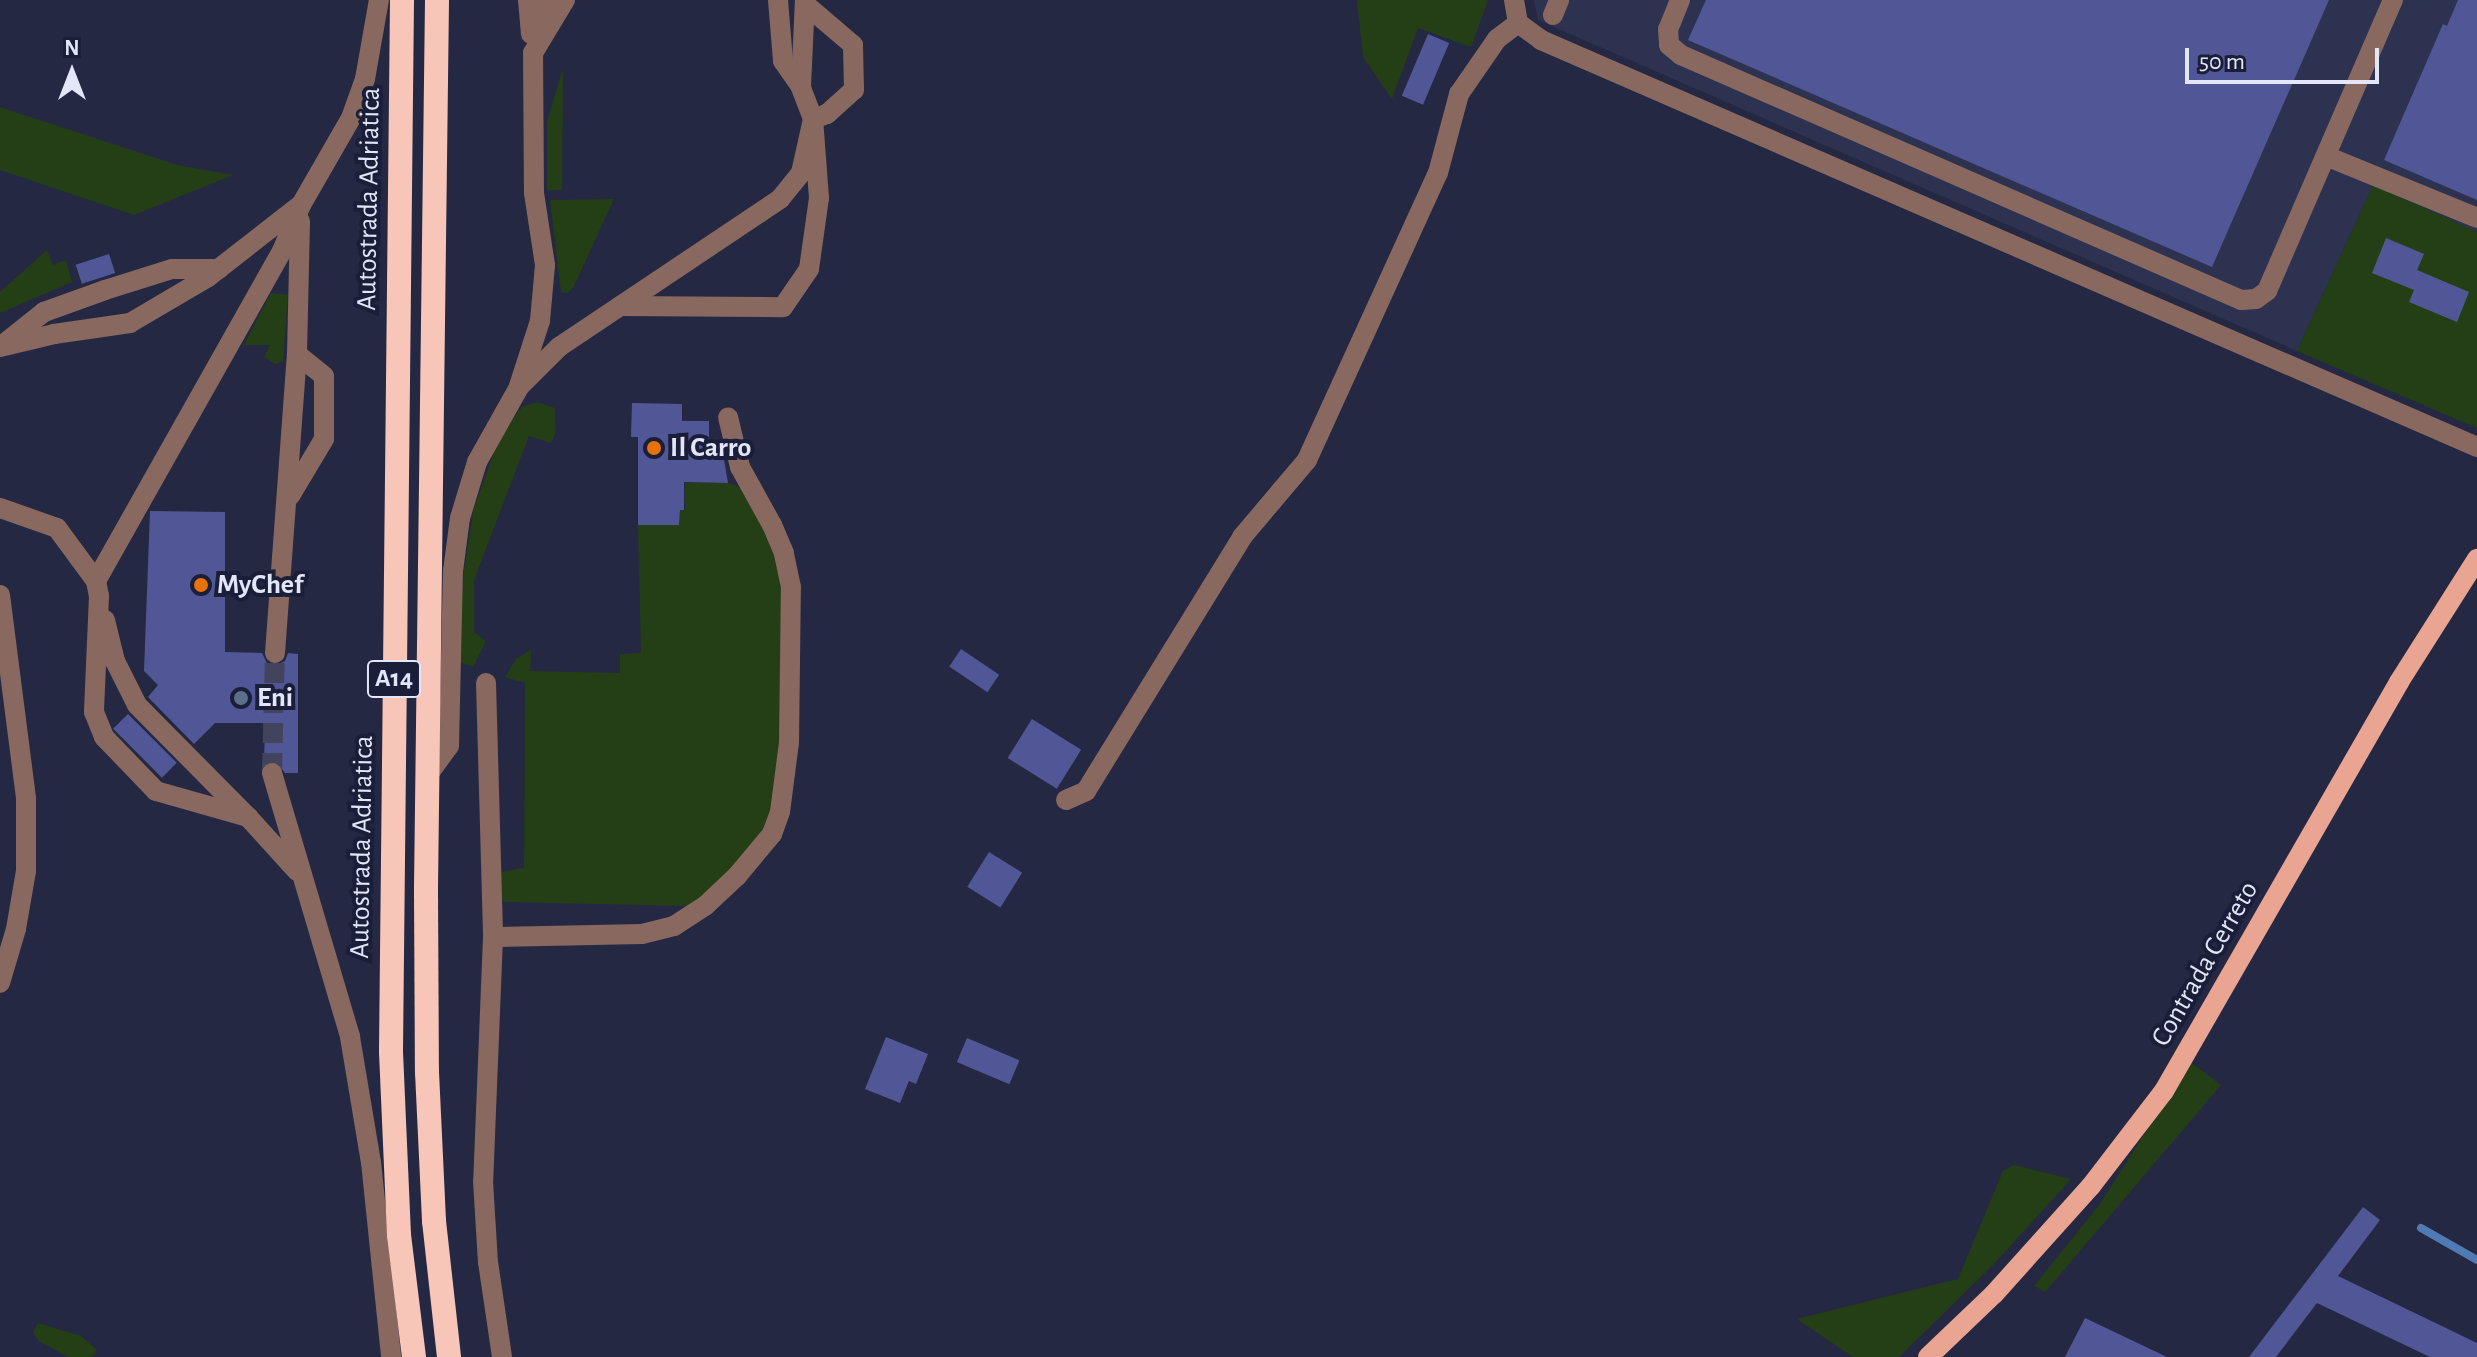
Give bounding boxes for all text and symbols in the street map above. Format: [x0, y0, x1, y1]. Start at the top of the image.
north arrow [32, 32, 112, 112]
scale bar [2189, 32, 2383, 82]
text: N [64, 37, 80, 59]
text: 50 m [2199, 50, 2245, 74]
street label: Autostrada Adriatica [350, 87, 388, 311]
place label: Il Carro [670, 431, 751, 465]
marker: Il Carro [645, 439, 663, 457]
place label: MyChef [217, 568, 303, 602]
marker: MyChef [192, 576, 210, 594]
road number: A14 [366, 657, 422, 701]
place label: Eni [257, 681, 293, 715]
marker: Eni [232, 689, 250, 707]
street label: Autostrada Adriatica [343, 735, 381, 959]
street label: Contrada Cerreto [2144, 876, 2266, 1052]

